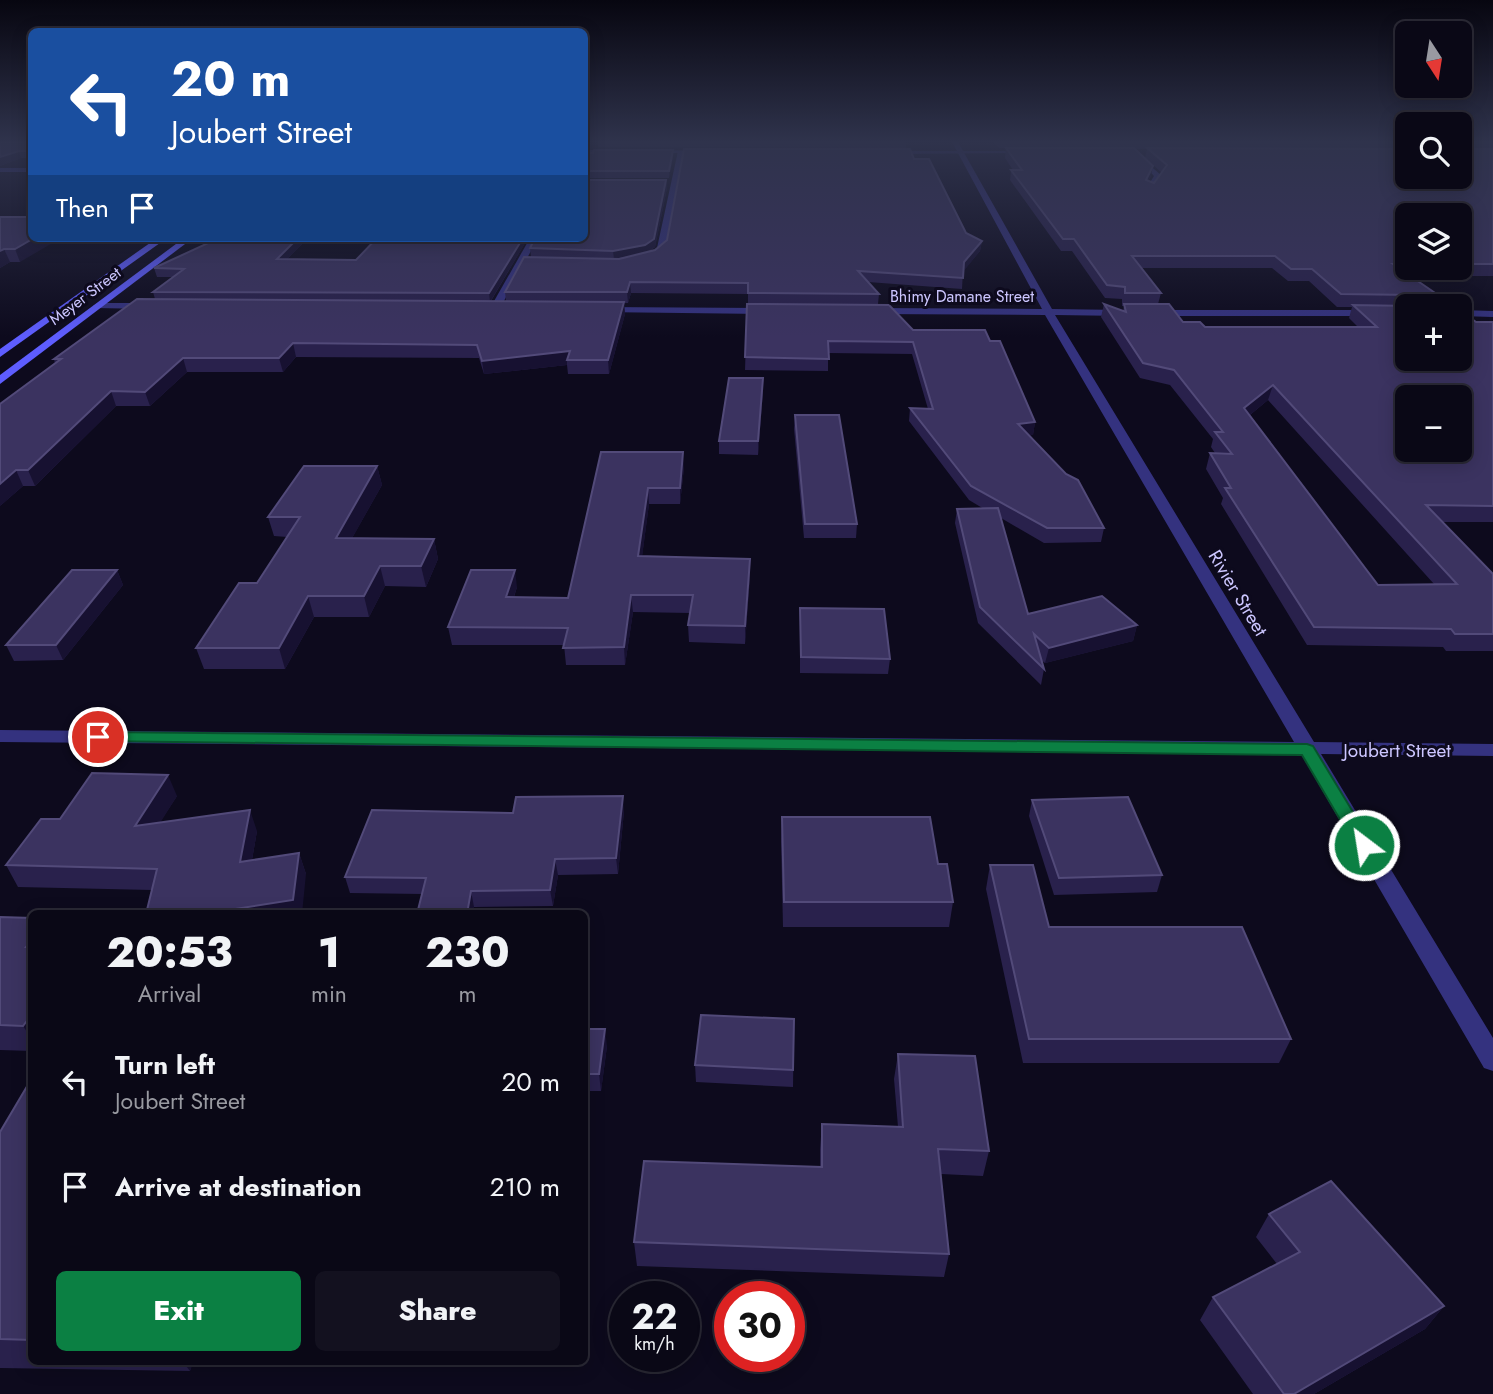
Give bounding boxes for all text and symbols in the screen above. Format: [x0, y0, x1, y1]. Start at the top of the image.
north arrow [1395, 21, 1472, 98]
map controls [1395, 21, 1472, 462]
text: 20 m [171, 44, 290, 114]
icon: left [56, 56, 147, 147]
text: Joubert Street [171, 109, 352, 155]
button: search [1395, 112, 1472, 189]
text: Then [56, 189, 109, 227]
icon: arrive [123, 189, 161, 227]
button: layers [1395, 203, 1472, 280]
street label: Meyer Street [44, 261, 126, 331]
street label: Bhimy Damane Street [890, 285, 1034, 308]
button: + [1395, 294, 1472, 371]
button: − [1395, 385, 1472, 462]
street label: Rivier Street [1202, 545, 1275, 642]
pin [68, 707, 128, 767]
icon: arrive [79, 718, 117, 756]
street label: Joubert Street [1340, 737, 1451, 764]
position arrow [1327, 808, 1401, 882]
text: 20:53 [106, 922, 233, 983]
text: 1 [318, 922, 340, 983]
text: 230 [425, 922, 510, 983]
text: Arrival [138, 977, 201, 1011]
text: min [311, 977, 347, 1011]
text: m [459, 977, 476, 1011]
text: Turn left [115, 1046, 215, 1084]
icon: left [56, 1063, 94, 1101]
text: 20 m [502, 1063, 560, 1101]
text: Joubert Street [115, 1084, 245, 1118]
icon: arrive [56, 1168, 94, 1206]
text: Arrive at destination [115, 1168, 362, 1206]
text: 210 m [490, 1168, 560, 1206]
button: Exit [56, 1271, 301, 1351]
button: Share [315, 1271, 560, 1351]
speed limit sign: 30 [714, 1281, 805, 1372]
text: 22 [632, 1292, 677, 1342]
text: km/h [634, 1331, 675, 1357]

